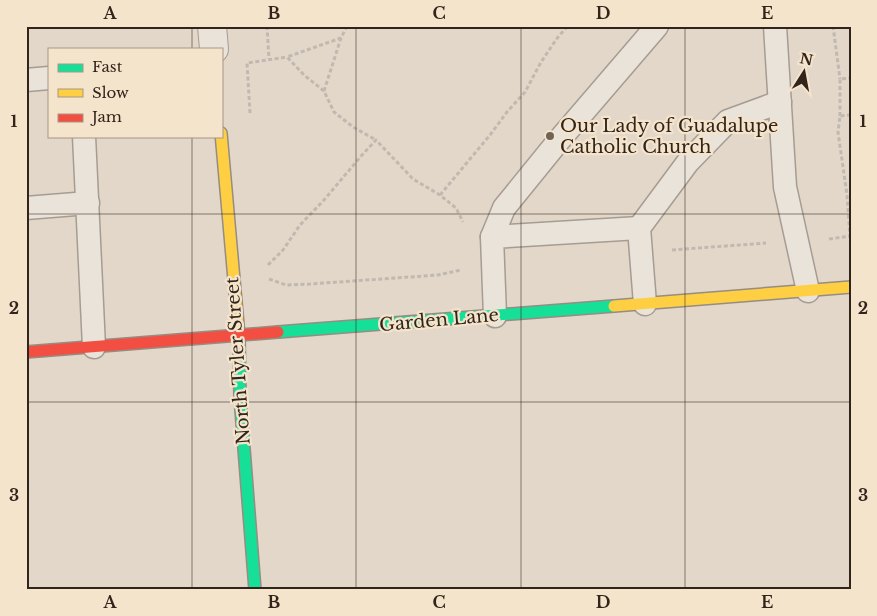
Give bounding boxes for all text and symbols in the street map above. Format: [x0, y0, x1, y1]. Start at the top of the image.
text: A [103, 3, 118, 23]
text: B [268, 3, 281, 23]
text: C [432, 3, 446, 23]
text: D [596, 3, 610, 23]
text: E [761, 3, 773, 23]
legend [48, 48, 222, 138]
north arrow [780, 48, 830, 98]
text: N [798, 49, 815, 69]
text: Fast [92, 57, 123, 76]
text: Slow [92, 83, 129, 102]
text: Jam [90, 107, 122, 126]
text: 1 [11, 111, 18, 131]
text: 1 [860, 111, 867, 131]
place label: Our Lady of Guadalupe Catholic Church [560, 115, 778, 158]
marker: Our Lady of Guadalupe Catholic Church [544, 130, 556, 142]
street label: North Tyler Street [221, 276, 255, 446]
text: 2 [9, 298, 19, 318]
text: 2 [858, 298, 868, 318]
street label: Garden Lane [378, 304, 500, 336]
text: 3 [9, 485, 19, 505]
text: 3 [858, 485, 868, 505]
text: A [103, 592, 118, 612]
text: B [268, 592, 281, 612]
text: C [432, 592, 446, 612]
text: D [596, 592, 610, 612]
text: E [761, 592, 773, 612]

